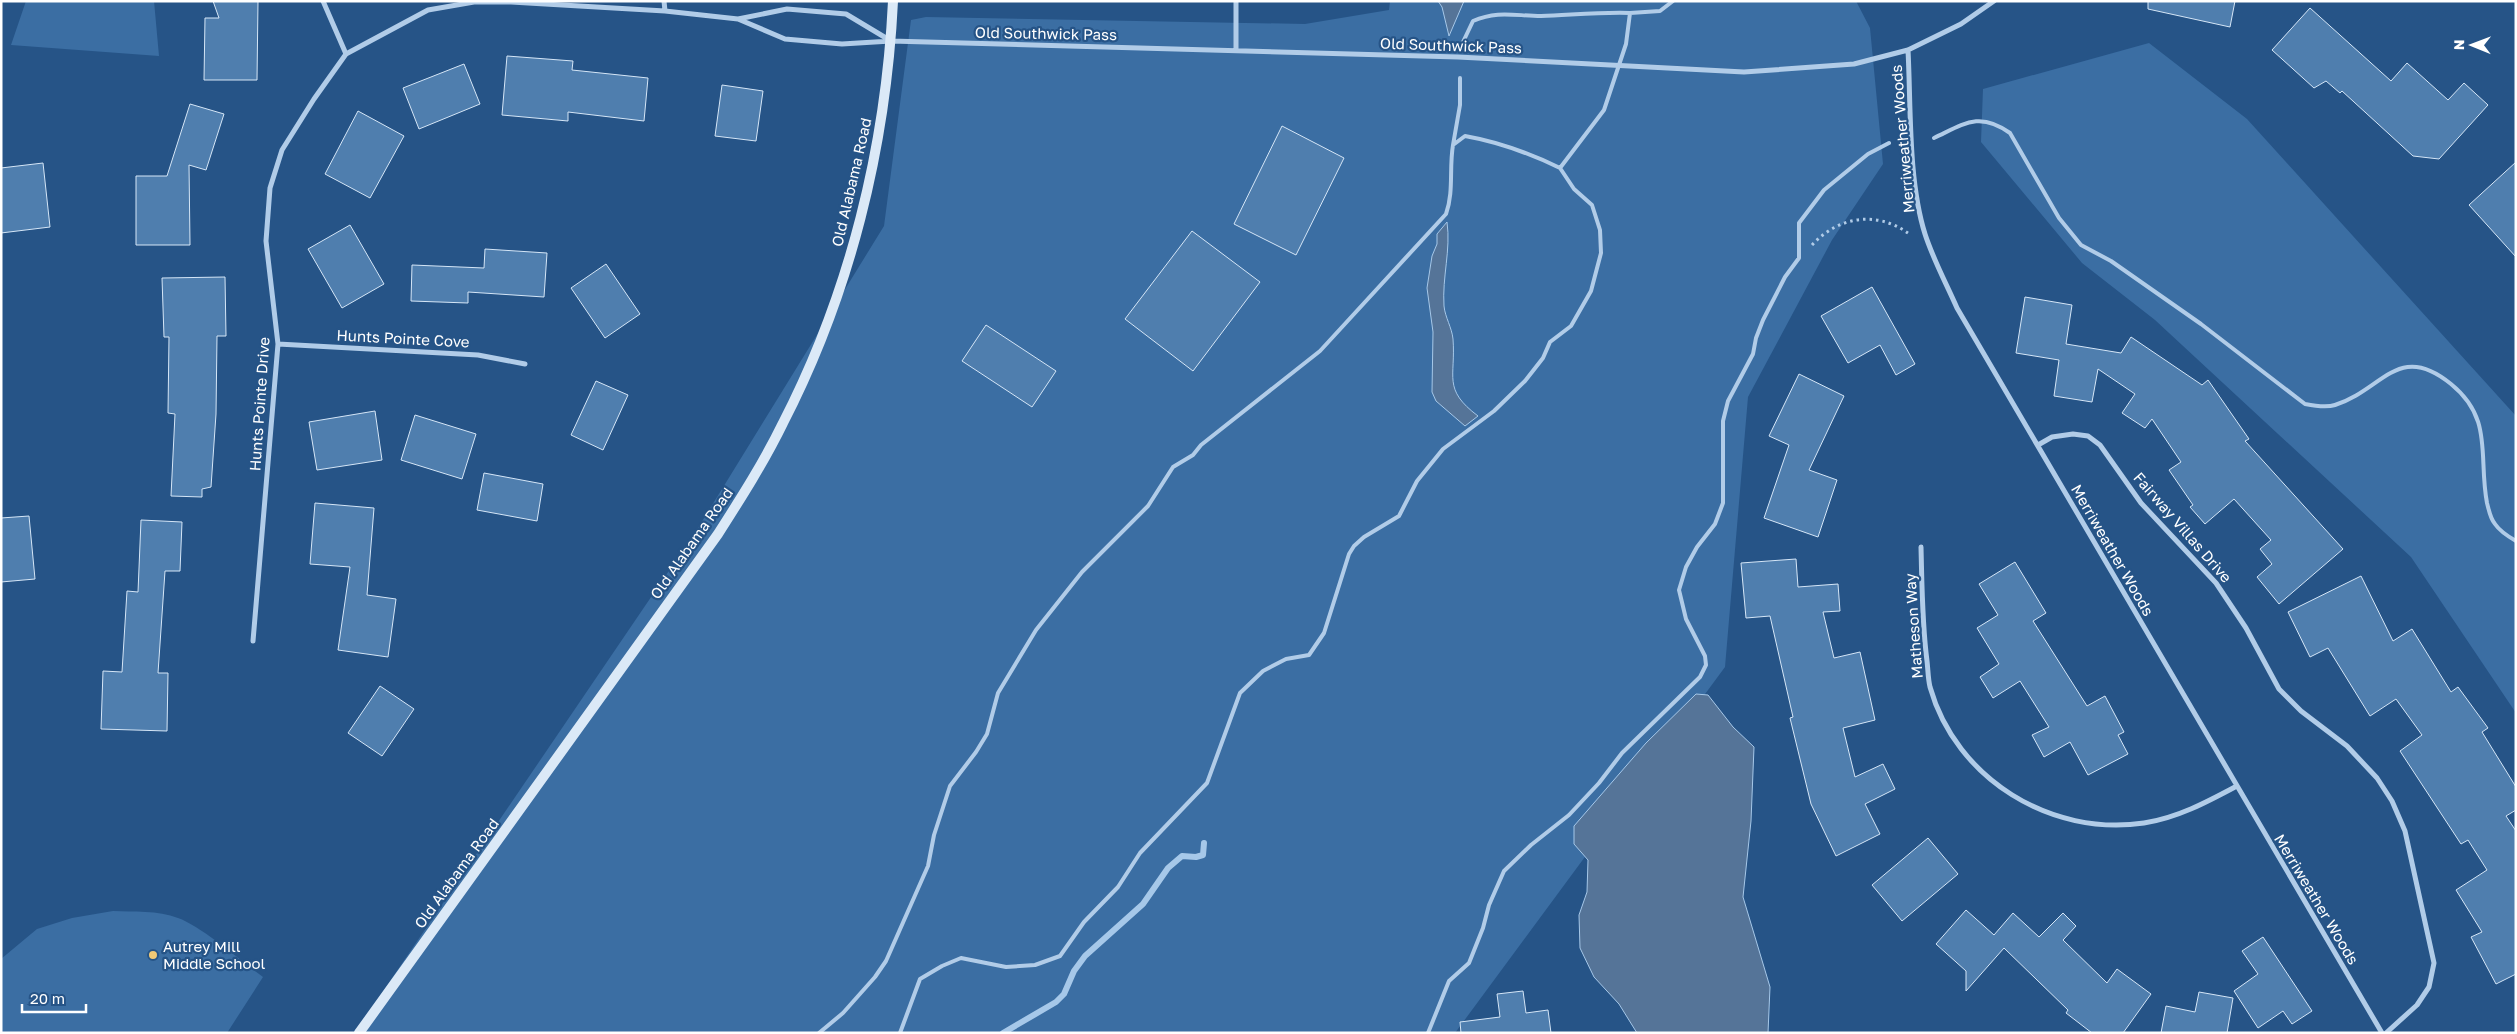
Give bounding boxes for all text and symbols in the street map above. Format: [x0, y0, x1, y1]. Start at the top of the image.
north arrow [2447, 20, 2497, 70]
street label: Old Southwick Pass [975, 23, 1117, 43]
street label: Old Southwick Pass [1380, 34, 1522, 56]
text: N [2450, 39, 2467, 50]
street label: Merriweather Woods [1887, 64, 1917, 214]
street label: Old Alabama Road [827, 116, 875, 248]
street label: Hunts Pointe Cove [336, 326, 470, 350]
street label: Hunts Pointe Drive [245, 336, 273, 472]
street label: Fairway Villas Drive [2130, 468, 2236, 586]
street label: Merriweather Woods [2068, 481, 2158, 619]
street label: Old Alabama Road [646, 484, 736, 602]
street label: Matheson Way [1900, 572, 1926, 679]
street label: Old Alabama Road [410, 814, 502, 932]
street label: Merriweather Woods [2271, 831, 2363, 967]
place label: Autrey Mill Middle School [163, 937, 265, 972]
marker: Autrey Mill Middle School [147, 949, 159, 961]
scale bar [22, 982, 86, 1014]
text: 20 m [30, 989, 65, 1007]

